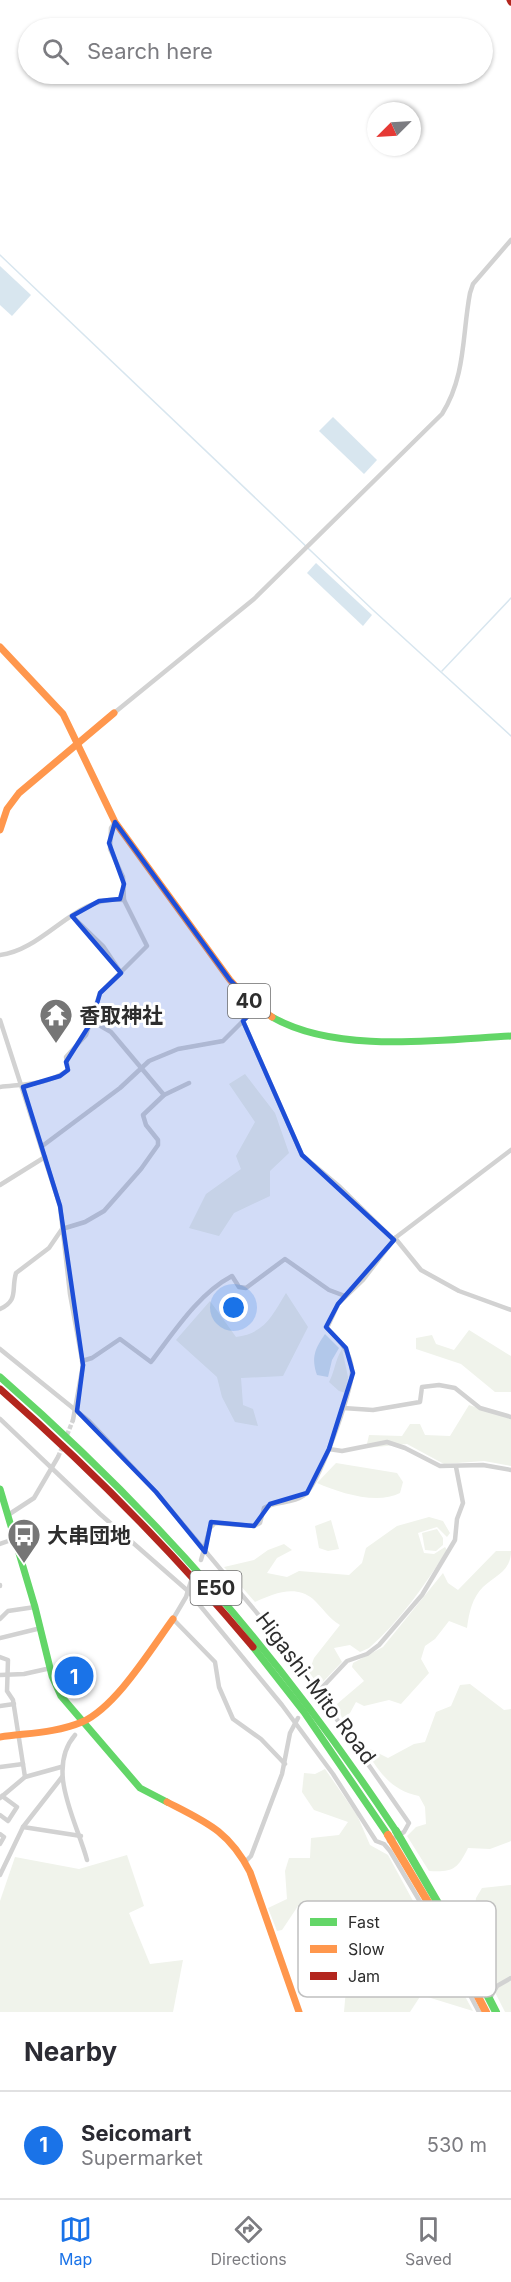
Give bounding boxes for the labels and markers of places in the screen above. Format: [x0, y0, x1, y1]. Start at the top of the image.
temple icon: 香取神社 [38, 997, 74, 1044]
place label: 香取神社 [79, 1003, 163, 1028]
bus stop icon: 大串団地 [6, 1517, 42, 1564]
place label: 大串団地 [47, 1523, 131, 1548]
pin: 1 [54, 1654, 94, 1698]

